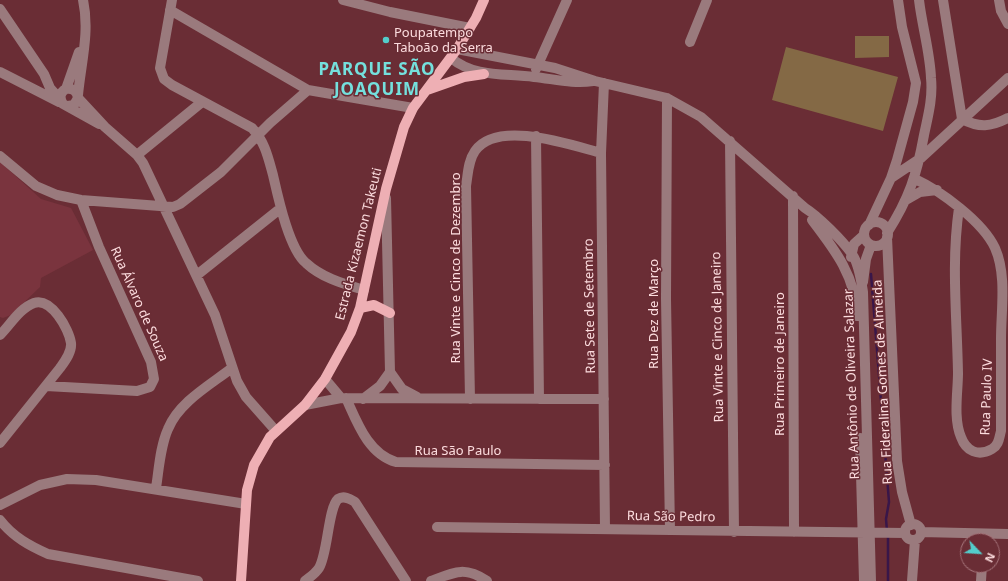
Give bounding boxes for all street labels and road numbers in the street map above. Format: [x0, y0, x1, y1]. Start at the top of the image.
street label: Estrada Kizaemon Takeuti [332, 166, 386, 322]
street label: Rua Vinte e Cinco de Dezembro [448, 172, 464, 364]
street label: Rua Sete de Setembro [581, 238, 599, 374]
street label: Rua Álvaro de Souza [107, 244, 171, 364]
street label: Rua Vinte e Cinco de Janeiro [709, 252, 727, 422]
street label: Rua Dez de Março [646, 259, 662, 369]
street label: Rua Fideralina Gomes de Almeida [870, 279, 896, 485]
street label: Rua Antônio de Oliveira Salazar [841, 288, 863, 480]
street label: Rua Primeiro de Janeiro [772, 292, 788, 436]
street label: Rua Paulo IV [978, 358, 996, 436]
street label: Rua São Paulo [415, 443, 501, 459]
street label: Rua São Pedro [627, 508, 715, 526]

